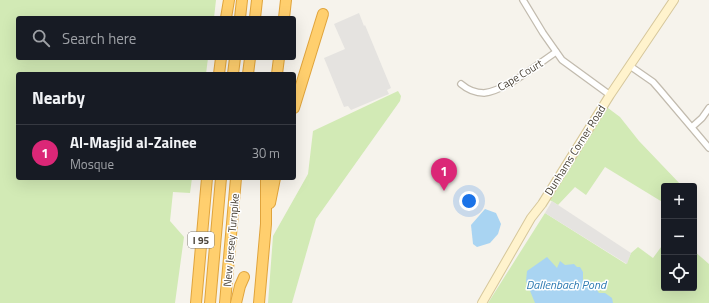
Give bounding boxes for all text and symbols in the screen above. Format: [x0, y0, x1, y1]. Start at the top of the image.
search box [16, 16, 296, 60]
icon: search [30, 27, 52, 49]
text: Search here [62, 27, 136, 50]
street label: Cape Court [494, 55, 546, 95]
text: Nearby [32, 85, 85, 111]
street label: Dunhams Corner Road [541, 102, 609, 198]
text: Al-Masjid al-Zainee [70, 131, 197, 154]
text: 1 [41, 143, 49, 163]
text: 30 m [252, 143, 280, 163]
text: Mosque [70, 154, 114, 174]
pin: 1 [431, 158, 457, 191]
map controls [661, 183, 697, 291]
button: + [661, 183, 697, 219]
your location [459, 191, 479, 211]
street label: New Jersey Turnpike [219, 192, 243, 287]
button: − [661, 219, 697, 255]
road number: I 95 [188, 232, 214, 248]
button: locate [661, 255, 697, 291]
water label: Dallenbach Pond [526, 275, 608, 294]

